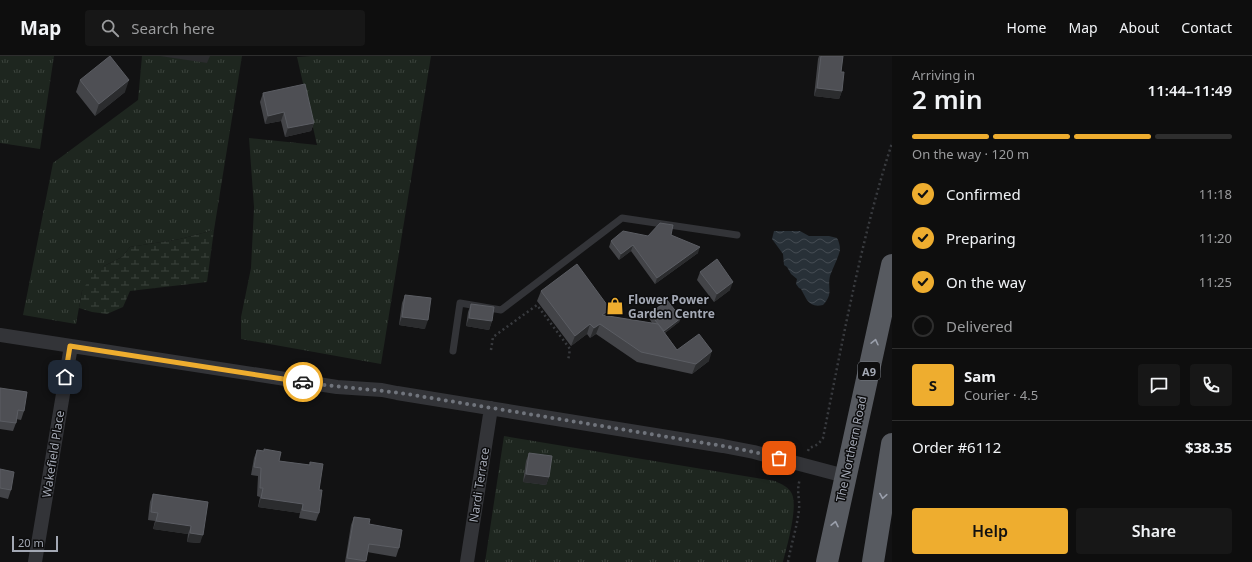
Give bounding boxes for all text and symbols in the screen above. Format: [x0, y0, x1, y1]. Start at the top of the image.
search box [85, 10, 365, 46]
text: Map [20, 15, 61, 41]
icon: search [99, 17, 121, 39]
text: Search here [131, 18, 215, 38]
text: Home [1007, 18, 1046, 37]
text: Map [1068, 18, 1098, 37]
text: About [1120, 18, 1159, 37]
text: Contact [1181, 18, 1232, 37]
text: Arriving in [912, 66, 975, 84]
text: 11:44–11:49 [1148, 80, 1232, 100]
text: 2 min [912, 81, 983, 117]
text: On the way · 120 m [912, 145, 1029, 163]
icon: check [912, 183, 934, 205]
text: Confirmed [946, 184, 1021, 204]
text: 11:18 [1199, 185, 1232, 203]
icon: check [912, 227, 934, 249]
text: Preparing [946, 228, 1016, 248]
text: 11:20 [1199, 229, 1232, 247]
icon: check [912, 271, 934, 293]
text: On the way [946, 272, 1026, 292]
text: 11:25 [1199, 273, 1232, 291]
place label: Flower Power Garden Centre [628, 291, 715, 322]
shop icon: Flower Power Garden Centre [605, 296, 625, 316]
text: Delivered [946, 316, 1013, 336]
one-way arrow [870, 339, 878, 345]
pin [48, 360, 82, 394]
courier [283, 362, 323, 402]
road number: A9 [858, 362, 880, 380]
button: chat [1138, 364, 1180, 406]
button: phone [1190, 364, 1232, 406]
icon: home [54, 366, 76, 388]
text: Sam [964, 366, 996, 386]
icon: car [292, 371, 314, 393]
text: S [929, 375, 937, 395]
text: Courier · 4.5 [964, 386, 1038, 404]
street label: The Northern Road [831, 394, 871, 504]
street label: Wakefield Place [38, 409, 68, 499]
text: Order #6112 [912, 437, 1001, 457]
text: $38.35 [1185, 437, 1232, 457]
pin [762, 441, 796, 475]
street label: Nardi Terrace [465, 446, 493, 524]
icon: bag [768, 447, 790, 469]
one-way arrow [879, 493, 888, 499]
button: Help [912, 508, 1068, 554]
button: Share [1076, 508, 1232, 554]
one-way arrow [830, 521, 839, 527]
scale bar [12, 534, 58, 553]
text: 20 m [18, 535, 44, 550]

